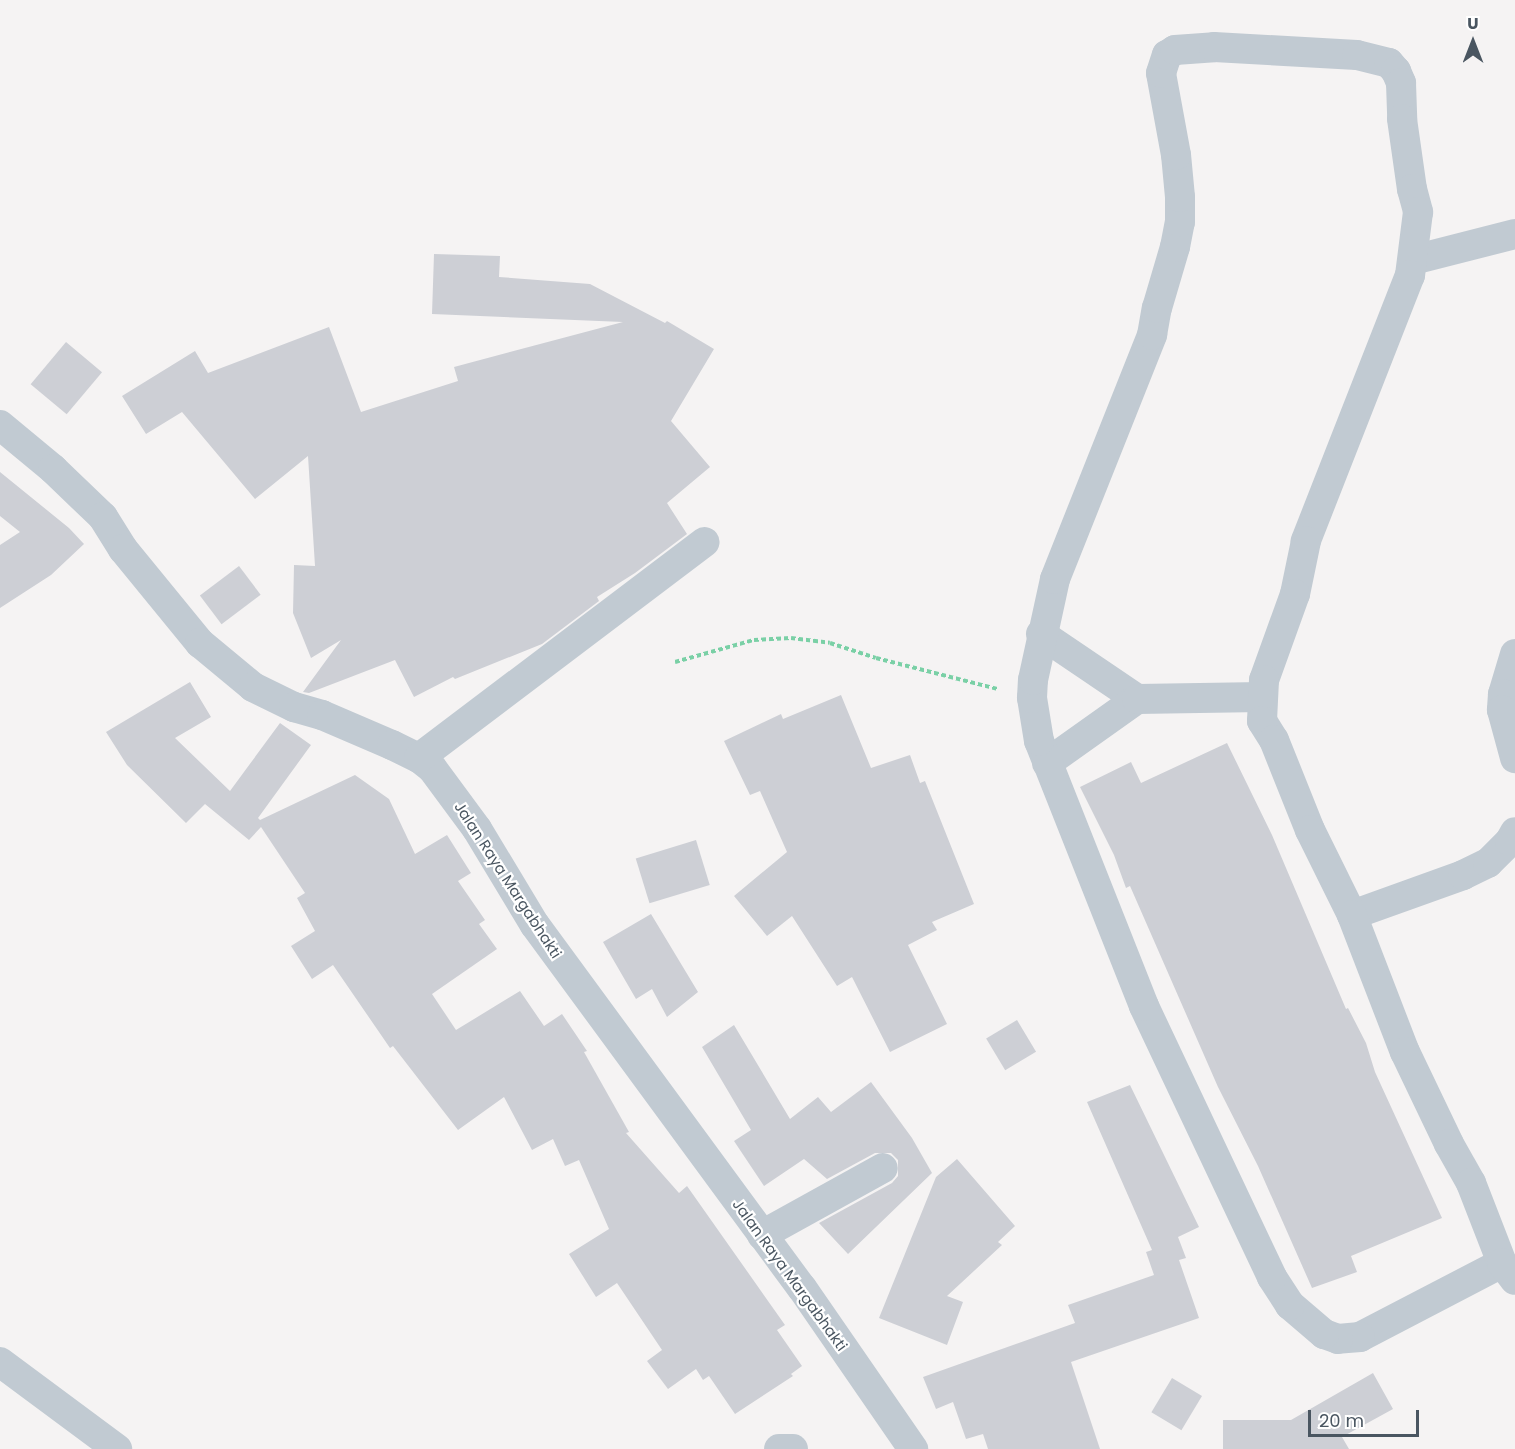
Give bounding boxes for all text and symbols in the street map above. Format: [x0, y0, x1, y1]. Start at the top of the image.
north arrow [1443, 12, 1503, 72]
text: U [1467, 12, 1479, 35]
street label: Jalan Raya Margabhakti [451, 798, 565, 962]
street label: Jalan Raya Margabhakti [729, 1196, 851, 1354]
scale bar [1311, 1398, 1422, 1436]
text: 20 m [1319, 1408, 1364, 1433]

